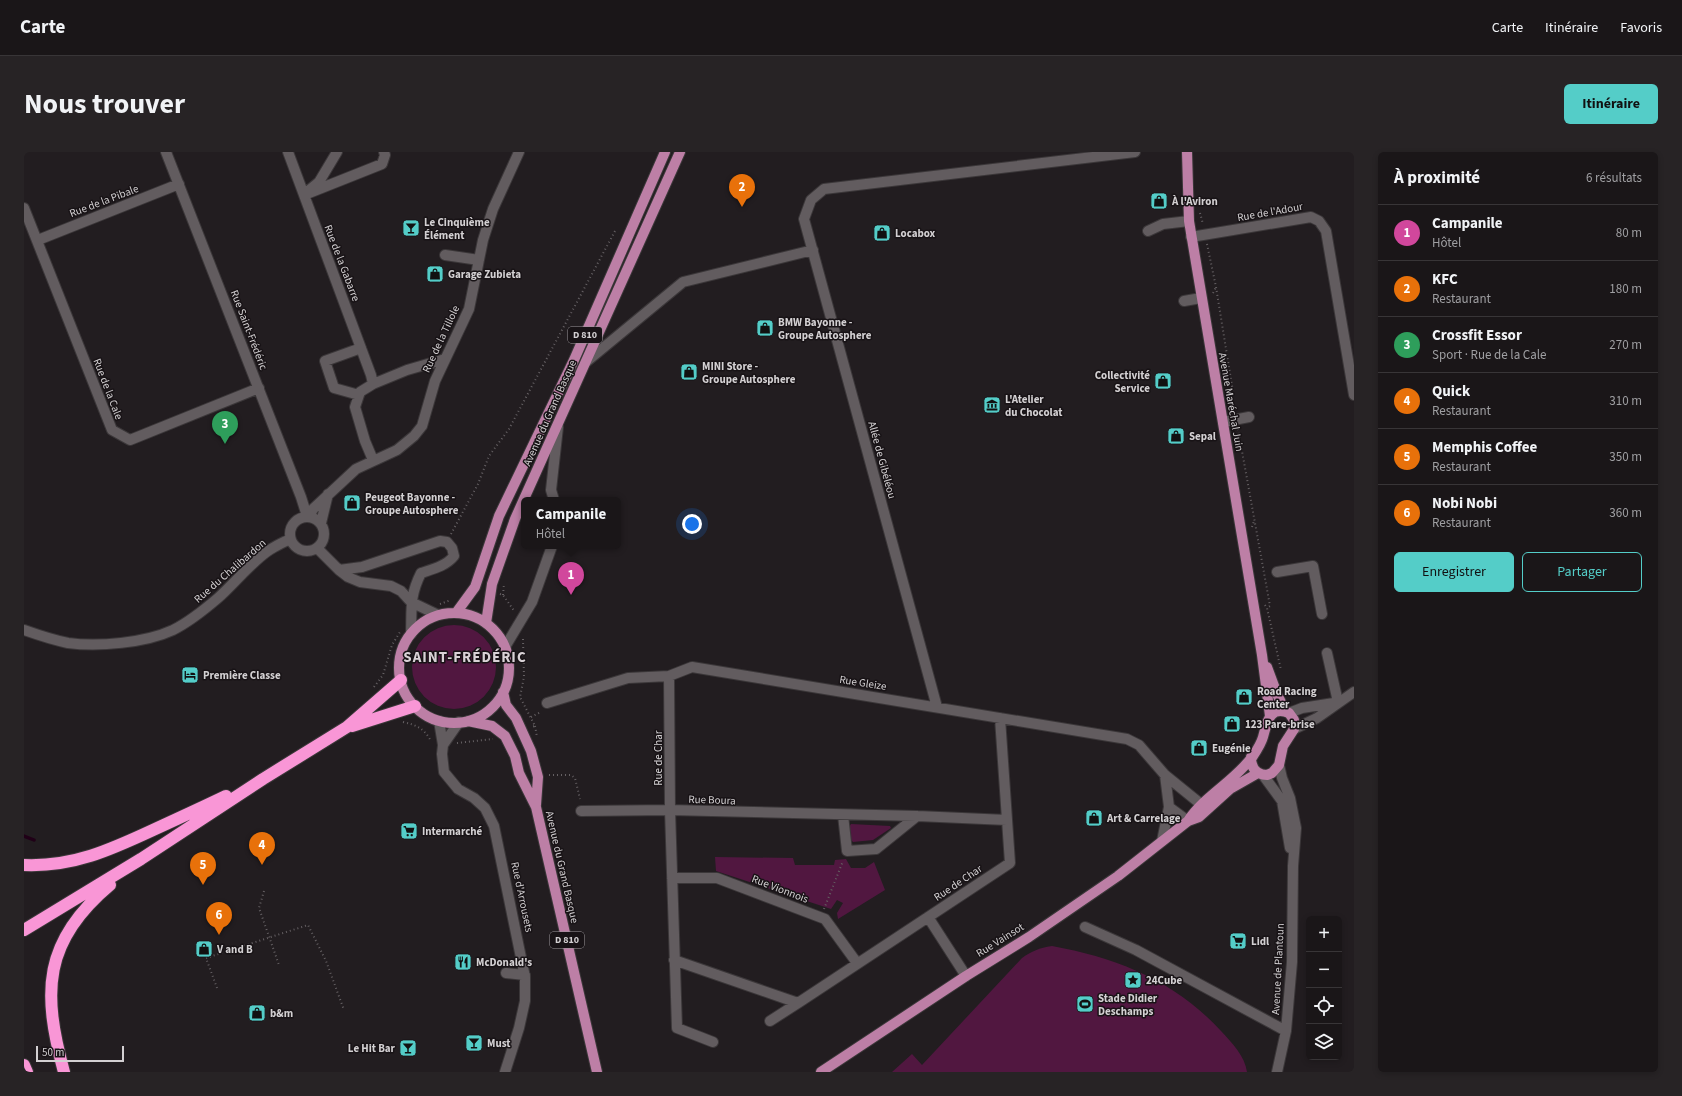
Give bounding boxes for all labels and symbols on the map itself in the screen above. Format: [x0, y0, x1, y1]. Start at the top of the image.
pin: 2 [729, 174, 755, 207]
street label: Rue de la Pibale [67, 181, 141, 221]
shop icon: À l'Aviron [1149, 191, 1169, 211]
place label: À l'Aviron [1171, 194, 1218, 209]
street label: Rue de l'Adour [1236, 199, 1304, 225]
place label: Le Cinquième Élément [424, 215, 490, 243]
bar icon: Le Cinquième Élément [401, 218, 421, 238]
street label: Rue de la Gabarre [320, 223, 364, 304]
shop icon: Locabox [872, 223, 892, 243]
place label: Locabox [895, 226, 936, 241]
shop icon: Garage Zubieta [425, 264, 445, 284]
place label: Garage Zubieta [448, 267, 521, 282]
street label: Rue Saint-Frédéric [227, 288, 271, 372]
street label: Rue de la Tillole [419, 302, 463, 375]
place label: BMW Bayonne - Groupe Autosphere [778, 315, 872, 343]
shop icon: BMW Bayonne - Groupe Autosphere [755, 318, 775, 338]
road number: D 810 [568, 327, 602, 343]
street label: Avenue Maréchal Juin [1215, 351, 1247, 453]
street label: Rue de la Cale [89, 356, 127, 422]
street label: Avenue du Grand Basque [520, 357, 580, 468]
place label: MINI Store - Groupe Autosphere [702, 359, 796, 387]
shop icon: MINI Store - Groupe Autosphere [679, 362, 699, 382]
place label: Collectivité Service [1095, 368, 1150, 396]
shop icon: Collectivité Service [1153, 371, 1173, 391]
place label: L'Atelier du Chocolat [1005, 392, 1063, 420]
museum icon: L'Atelier du Chocolat [982, 395, 1002, 415]
pin: 3 [212, 411, 238, 444]
street label: Allée de Gibéléou [864, 420, 900, 500]
shop icon: Sepal [1166, 426, 1186, 446]
place label: Sepal [1189, 429, 1217, 444]
place label: Peugeot Bayonne - Groupe Autosphere [365, 490, 459, 518]
shop icon: Peugeot Bayonne - Groupe Autosphere [342, 493, 362, 513]
your location [682, 514, 702, 534]
street label: Rue du Chalibardon [191, 536, 269, 606]
pin: 1 [558, 562, 584, 595]
district label: SAINT-FRÉDÉRIC [403, 647, 527, 668]
hotel icon: Première Classe [180, 665, 200, 685]
place label: Première Classe [203, 668, 281, 683]
street label: Rue Gleize [838, 672, 888, 694]
place label: Road Racing Center [1257, 684, 1317, 712]
shop icon: Road Racing Center [1234, 687, 1254, 707]
shop icon: 123 Pare-brise [1222, 714, 1242, 734]
place label: 123 Pare-brise [1245, 717, 1315, 732]
street label: Rue de Char [651, 730, 666, 786]
shop icon: Eugénie [1189, 738, 1209, 758]
place label: Eugénie [1212, 741, 1251, 756]
street label: Rue Boura [688, 792, 736, 808]
shop icon: Art & Carrelage [1084, 808, 1104, 828]
street label: Avenue du Grand Basque [542, 809, 582, 925]
place label: Art & Carrelage [1106, 811, 1181, 826]
supermarket icon: Intermarché [399, 821, 419, 841]
place label: Intermarché [422, 824, 483, 839]
pin: 4 [249, 832, 275, 865]
pin: 5 [190, 852, 216, 885]
street label: Rue d'Arrousets [507, 860, 537, 934]
street label: Rue de Char [931, 861, 985, 905]
street label: Rue Vionnois [750, 871, 811, 907]
pin: 6 [206, 902, 232, 935]
street label: Rue Vainsot [973, 919, 1027, 961]
street label: Avenue de Plantoun [1268, 923, 1288, 1015]
supermarket icon: Lidl [1228, 931, 1248, 951]
road number: D 810 [550, 932, 584, 948]
place label: Lidl [1251, 934, 1270, 949]
shop icon: V and B [194, 939, 214, 959]
place label: V and B [216, 942, 253, 957]
restaurant icon: McDonald's [453, 952, 473, 972]
place label: McDonald's [476, 955, 532, 970]
place icon: 24Cube [1123, 970, 1143, 990]
place label: 24Cube [1146, 973, 1182, 988]
place label: Stade Didier Deschamps [1098, 991, 1158, 1019]
sports icon: Stade Didier Deschamps [1075, 994, 1095, 1014]
shop icon: b&m [247, 1003, 267, 1023]
place label: b&m [270, 1006, 293, 1021]
bar icon: Must [464, 1033, 484, 1053]
place label: Must [487, 1036, 511, 1051]
bar icon: Le Hit Bar [398, 1038, 418, 1058]
place label: Le Hit Bar [348, 1041, 396, 1056]
scale bar [36, 1044, 124, 1063]

